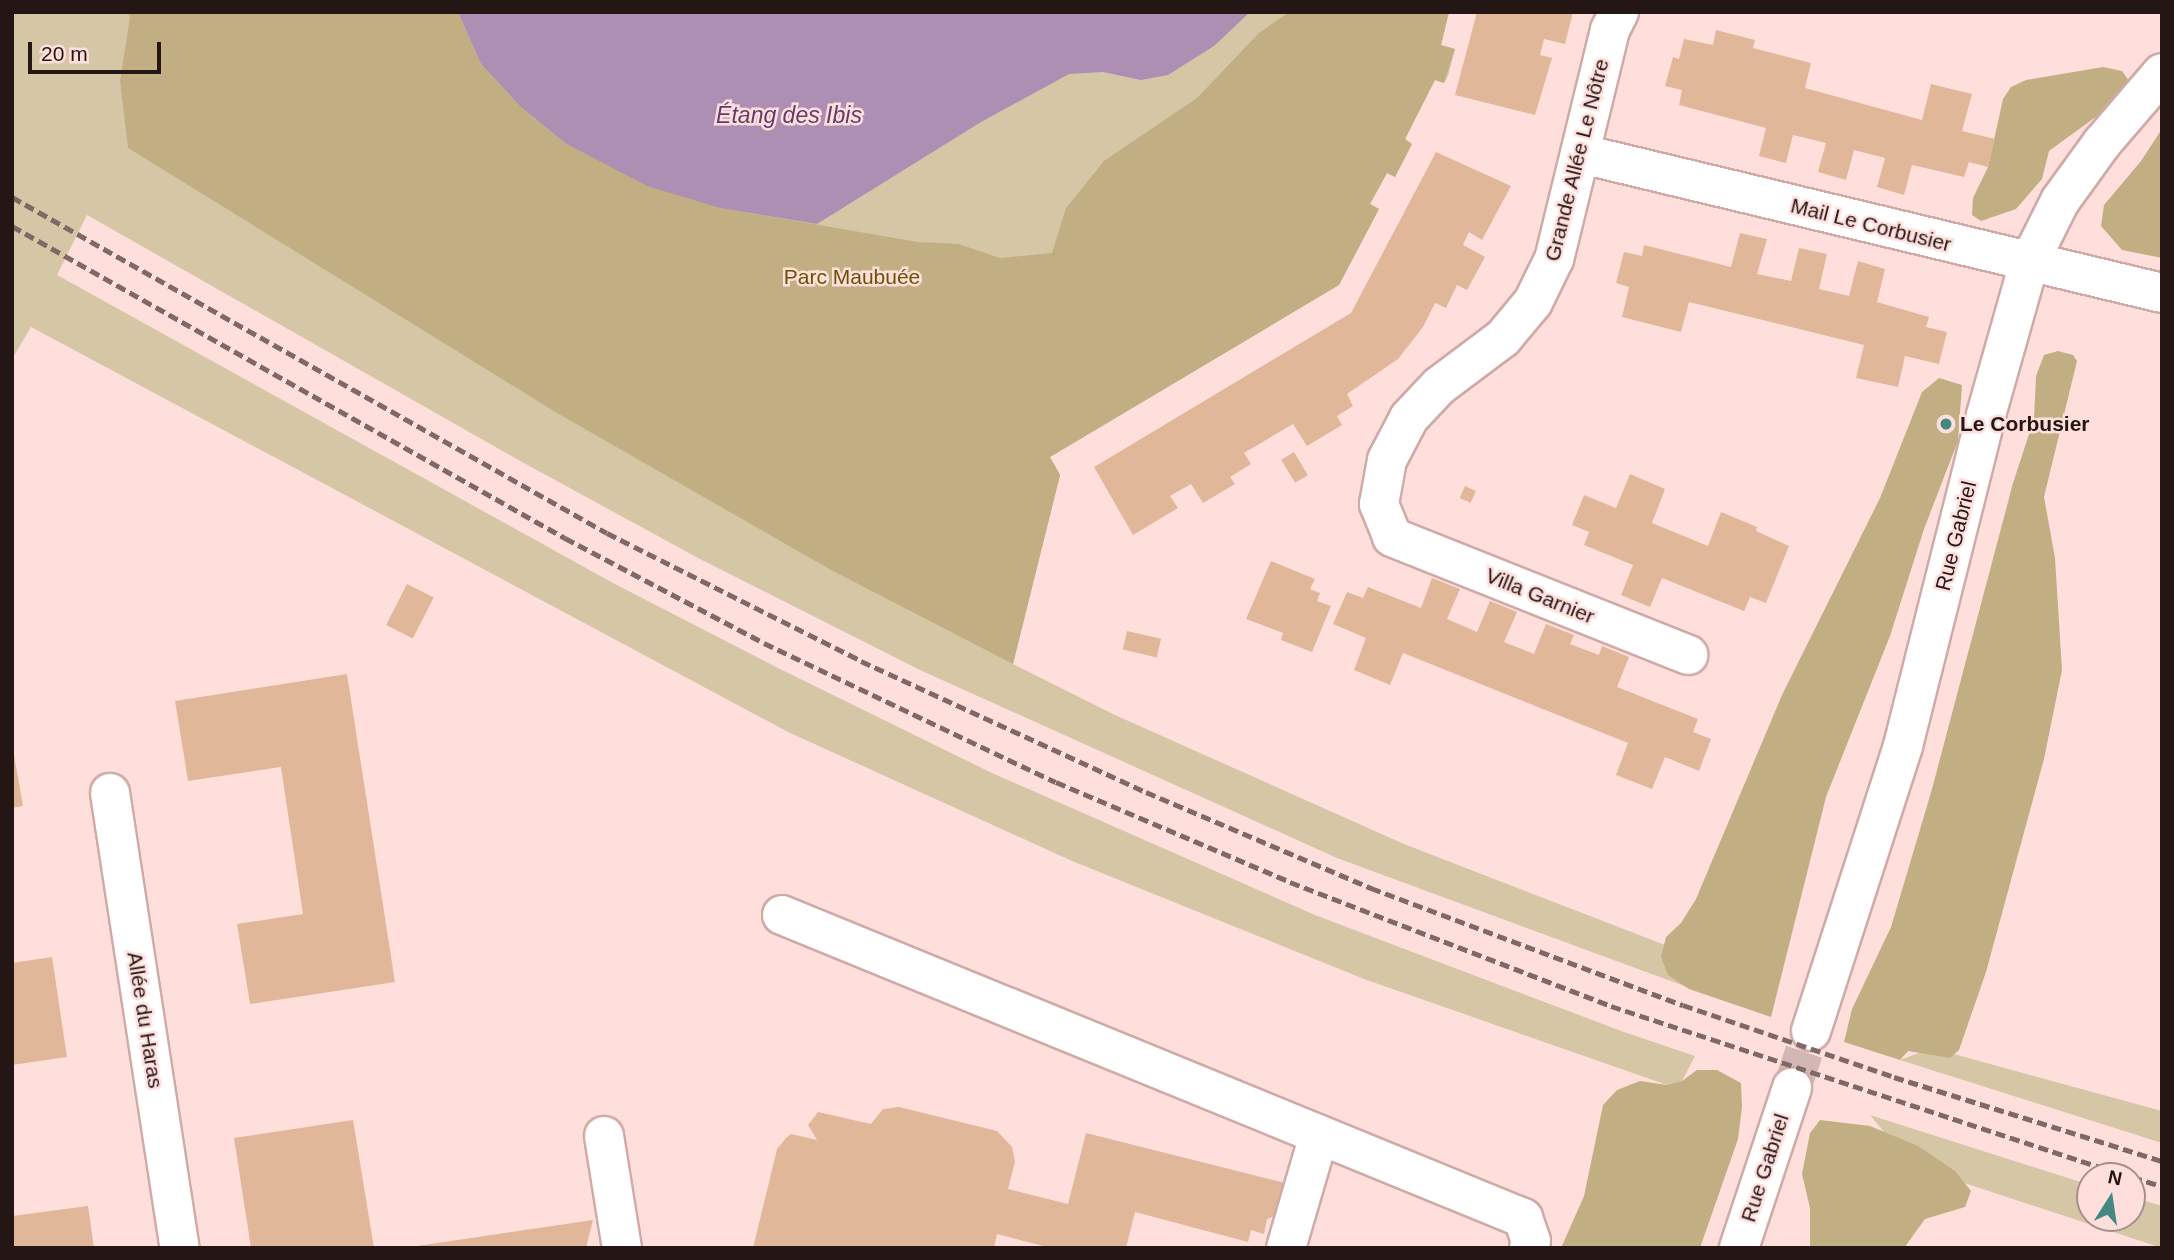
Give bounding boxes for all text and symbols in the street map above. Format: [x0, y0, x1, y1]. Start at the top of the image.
scale bar [32, 28, 164, 72]
text: 20 m [41, 42, 88, 65]
street label: Grande Allée Le Nôtre [1539, 56, 1615, 264]
water label: Étang des Ibis [716, 101, 862, 129]
street label: Mail Le Corbusier [1788, 193, 1954, 257]
park label: Parc Maubuée [784, 264, 920, 290]
place label: Le Corbusier [1960, 411, 2090, 437]
marker: Le Corbusier [1938, 416, 1954, 432]
street label: Rue Gabriel [1930, 479, 1982, 593]
street label: Villa Garnier [1482, 563, 1598, 629]
street label: Allée du Haras [122, 950, 168, 1090]
street label: Rue Gabriel [1736, 1111, 1794, 1225]
north arrow [2076, 1162, 2146, 1232]
text: N [2106, 1166, 2124, 1190]

